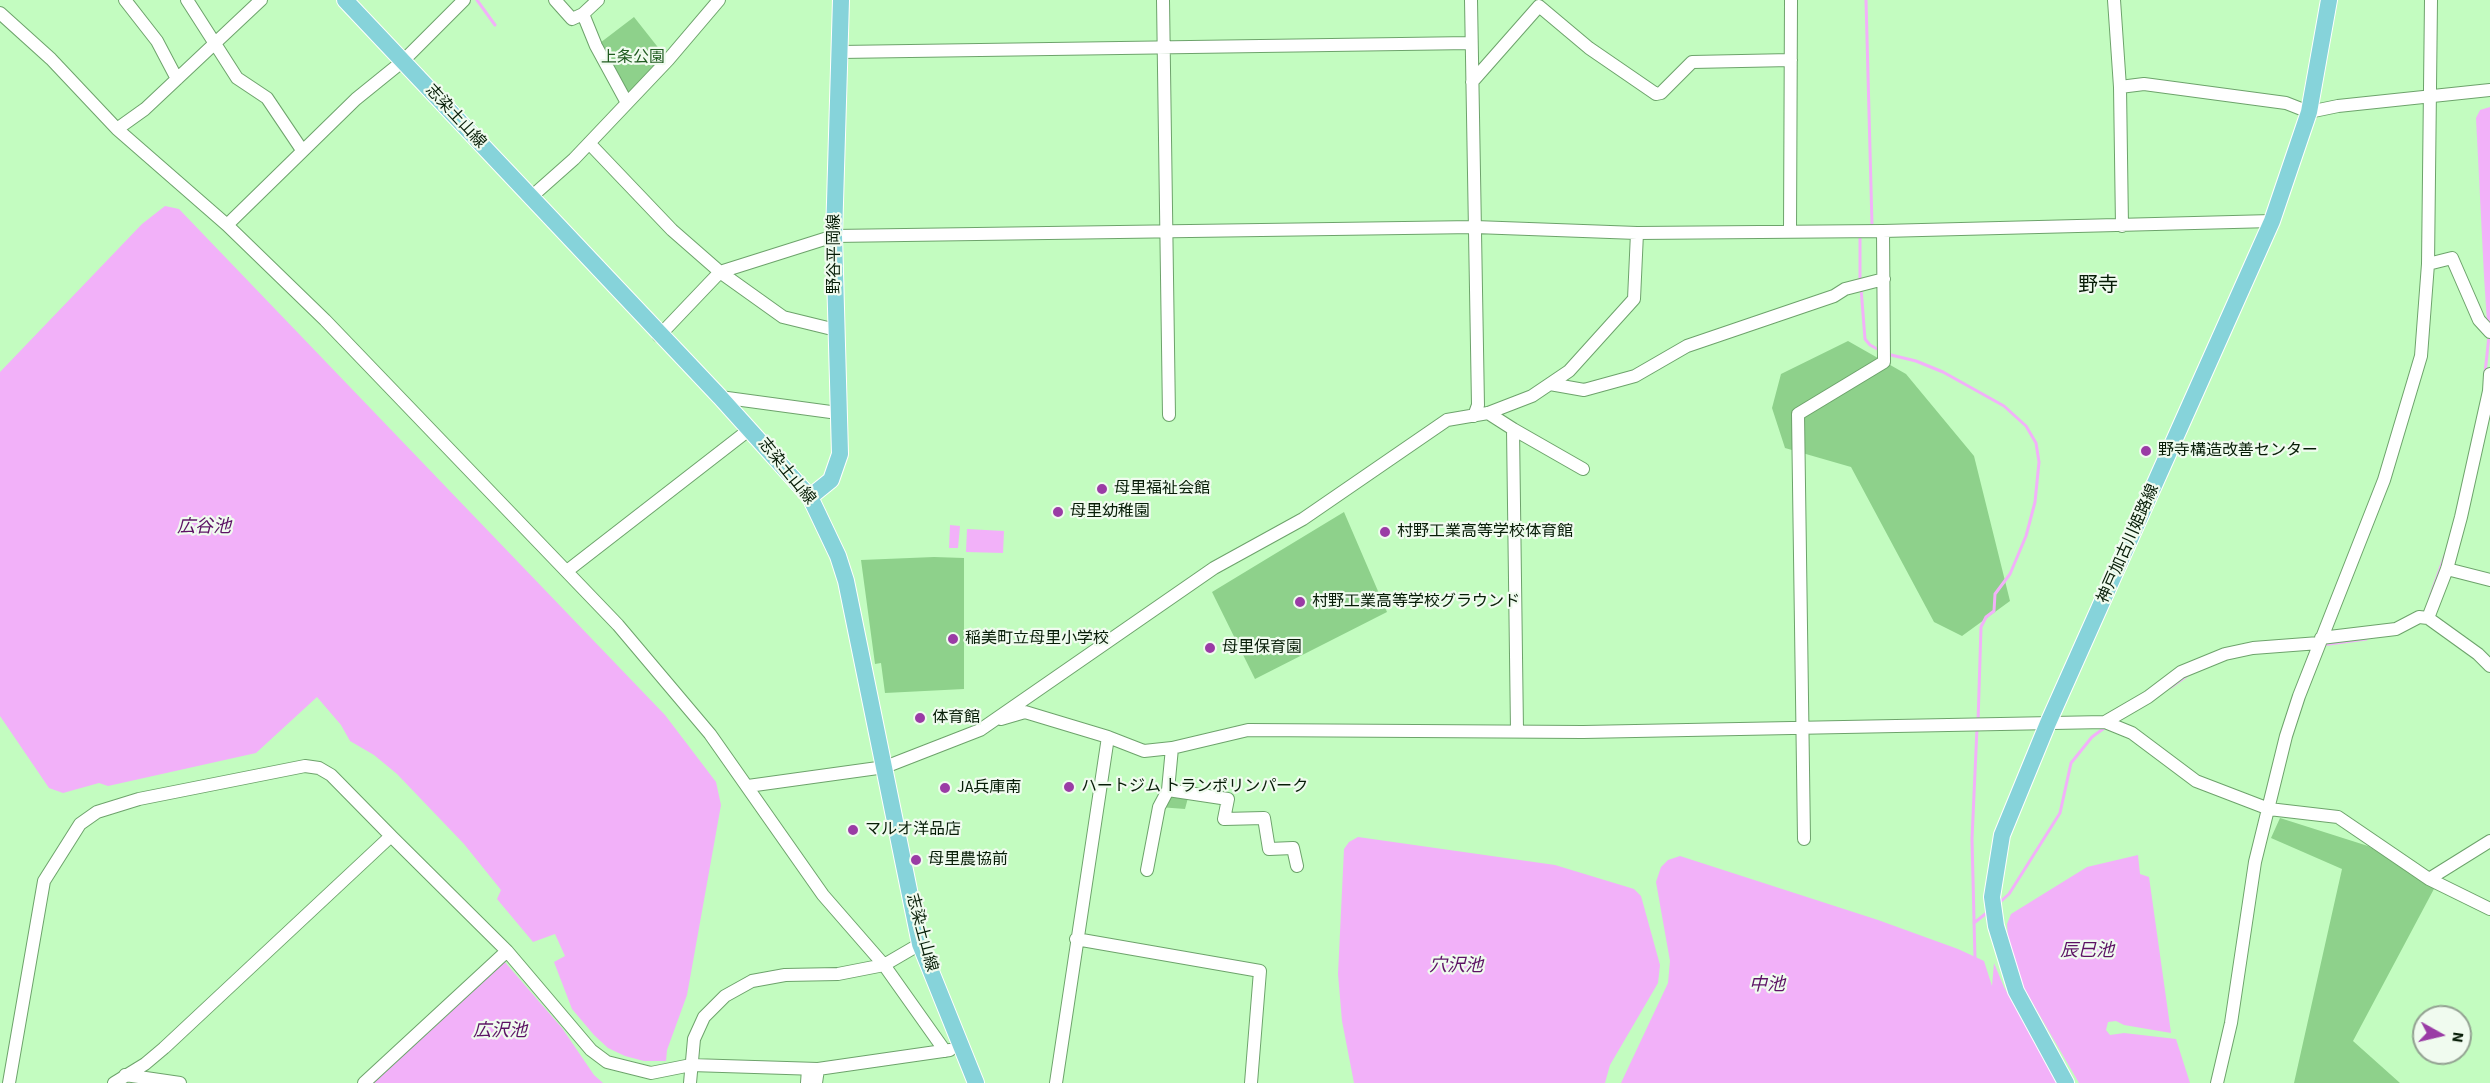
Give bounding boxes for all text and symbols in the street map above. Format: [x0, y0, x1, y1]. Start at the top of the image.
park label: 上条公園 [601, 48, 665, 68]
street label: 志染土山線 [421, 81, 489, 153]
street label: 野谷平岡線 [825, 214, 845, 294]
district label: 野寺 [2078, 275, 2118, 299]
street label: 志染土山線 [753, 435, 819, 509]
place label: 野寺構造改善センター [2158, 441, 2318, 461]
marker: 野寺構造改善センター [2139, 444, 2153, 458]
place label: 母里福祉会館 [1114, 479, 1210, 499]
marker: 母里福祉会館 [1095, 482, 1109, 496]
street label: 神戸加古川姫路線 [2094, 482, 2164, 606]
place label: 母里幼稚園 [1070, 502, 1150, 522]
marker: 母里幼稚園 [1051, 505, 1065, 519]
water label: 広谷池 [177, 517, 231, 539]
place label: 村野工業高等学校体育館 [1397, 522, 1573, 542]
marker: 村野工業高等学校体育館 [1378, 525, 1392, 539]
place label: 村野工業高等学校グラウンド [1312, 592, 1520, 612]
marker: 村野工業高等学校グラウンド [1293, 595, 1307, 609]
place label: 稲美町立母里小学校 [965, 629, 1109, 649]
marker: 稲美町立母里小学校 [946, 632, 960, 646]
place label: 母里保育園 [1222, 638, 1302, 658]
marker: 母里保育園 [1203, 641, 1217, 655]
place label: 体育館 [932, 708, 980, 728]
marker: 体育館 [913, 711, 927, 725]
place label: ハートジム トランポリンパーク [1081, 777, 1308, 797]
place label: JA兵庫南 [957, 778, 1021, 798]
marker: ハートジム トランポリンパーク [1062, 780, 1076, 794]
marker: JA兵庫南 [938, 781, 952, 795]
place label: マルオ洋品店 [865, 820, 961, 840]
marker: マルオ洋品店 [846, 823, 860, 837]
place label: 母里農協前 [928, 850, 1008, 870]
marker: 母里農協前 [909, 853, 923, 867]
street label: 志染土山線 [901, 892, 941, 974]
water label: 辰巳池 [2060, 941, 2114, 963]
water label: 穴沢池 [1429, 956, 1483, 978]
water label: 中池 [1749, 975, 1785, 997]
north arrow [2412, 1005, 2472, 1065]
water label: 広沢池 [473, 1021, 527, 1043]
text: N [2446, 1030, 2469, 1044]

